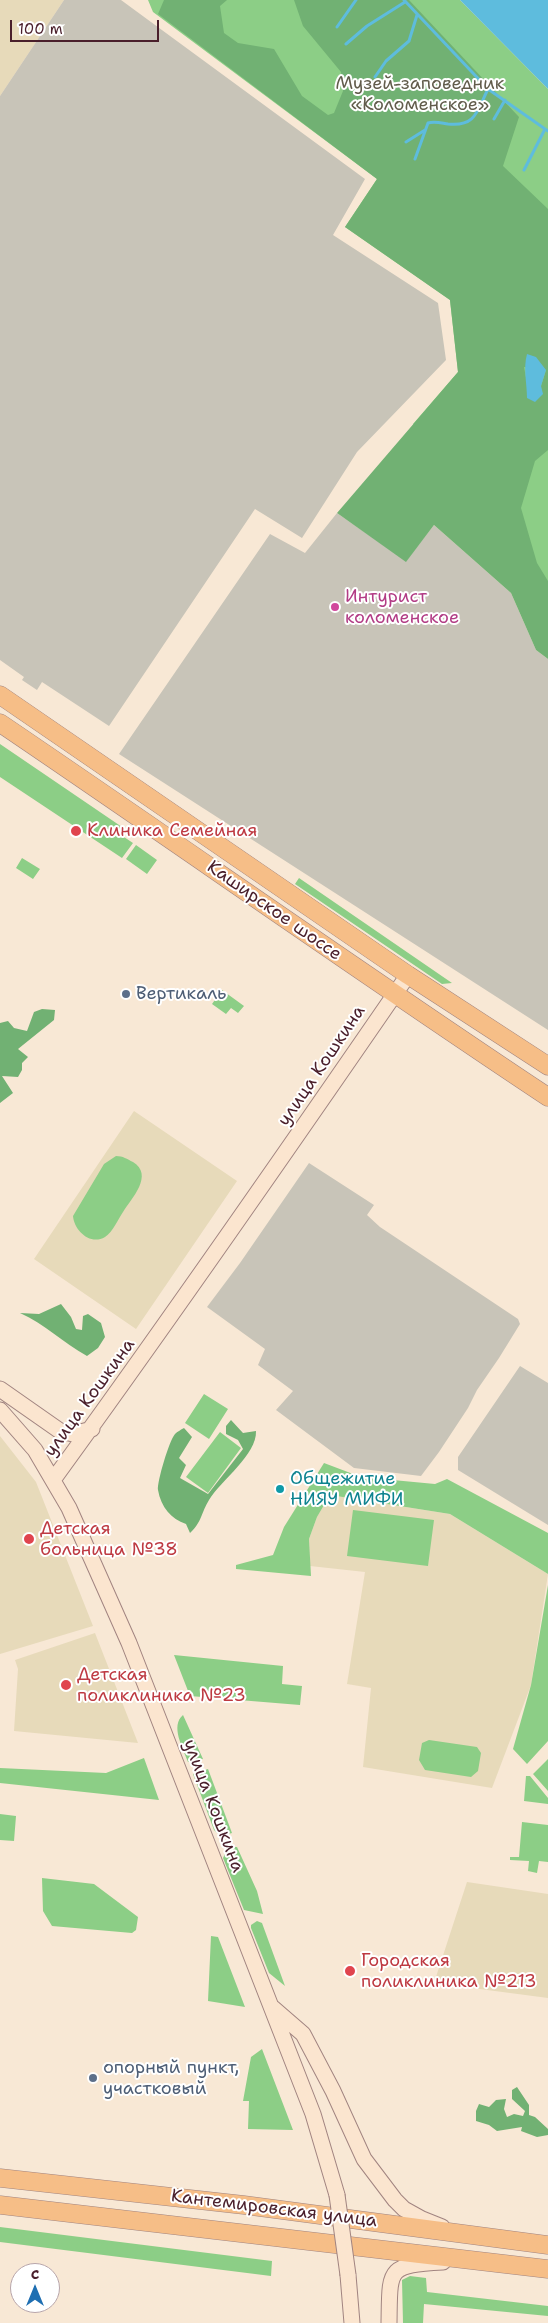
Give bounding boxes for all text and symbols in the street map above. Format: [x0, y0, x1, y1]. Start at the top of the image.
scale bar [12, 10, 161, 42]
text: 100 m [18, 19, 63, 39]
park label: Музей-заповедник «Коломенское» [336, 73, 504, 116]
place label: Интурист коломенское [345, 586, 459, 628]
marker: Интурист коломенское [329, 601, 341, 613]
place label: Клиника Семейная [87, 820, 257, 842]
marker: Клиника Семейная [69, 824, 83, 838]
street label: Каширское шоссе [203, 856, 345, 966]
place label: Вертикаль [136, 983, 226, 1005]
marker: Вертикаль [120, 988, 132, 1000]
street label: улица Кошкина [274, 1002, 370, 1130]
street label: улица Кошкина [40, 1335, 140, 1461]
place label: Общежитие НИЯУ МИФИ [290, 1468, 404, 1510]
marker: Общежитие НИЯУ МИФИ [274, 1483, 286, 1495]
place label: Детская больница №38 [40, 1518, 178, 1560]
marker: Детская больница №38 [22, 1532, 36, 1546]
place label: Детская поликлиника №23 [77, 1664, 246, 1706]
marker: Детская поликлиника №23 [59, 1678, 73, 1692]
street label: улица Кошкина [178, 1736, 248, 1876]
place label: Городская поликлиника №213 [361, 1950, 537, 1992]
marker: Городская поликлиника №213 [343, 1964, 357, 1978]
place label: опорный пункт, участковый [103, 2057, 239, 2100]
marker: опорный пункт, участковый [87, 2072, 99, 2084]
street label: Кантемировская улица [170, 2186, 378, 2232]
north arrow [10, 2263, 60, 2313]
text: С [31, 2265, 39, 2283]

